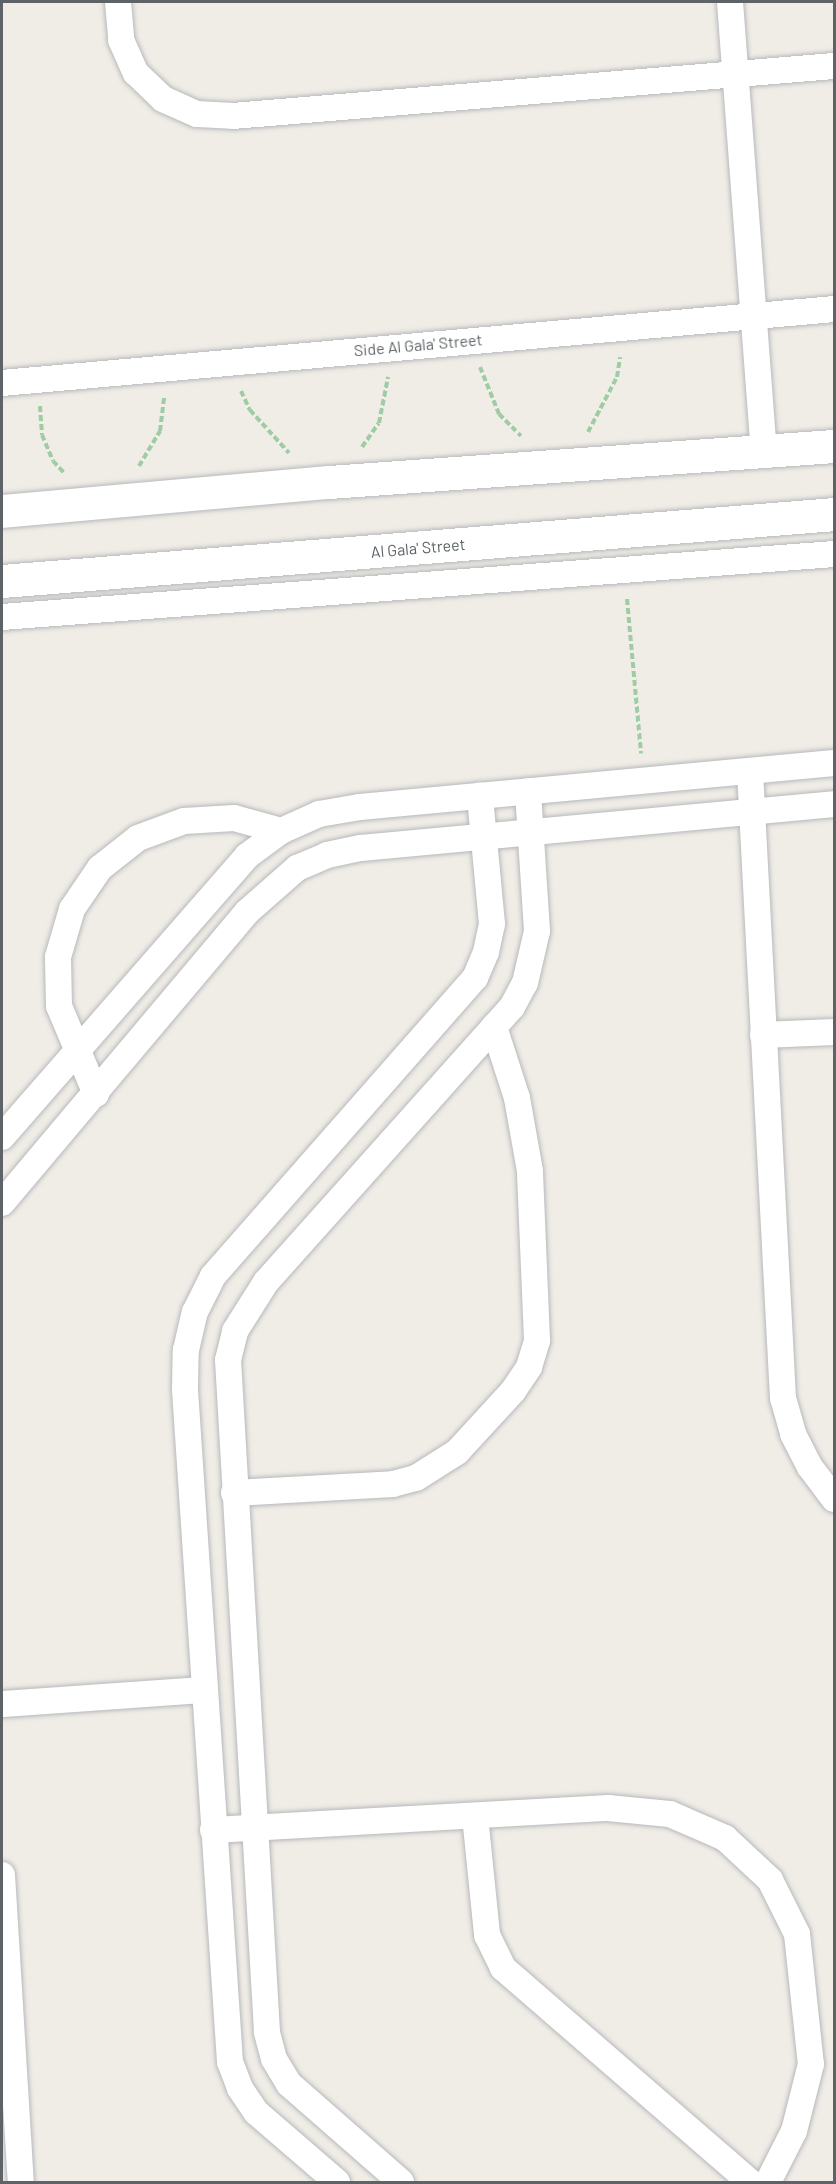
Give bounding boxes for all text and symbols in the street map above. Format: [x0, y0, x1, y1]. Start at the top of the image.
street label: Side Al Gala' Street [353, 330, 483, 360]
street label: Al Gala' Street [370, 534, 466, 562]

